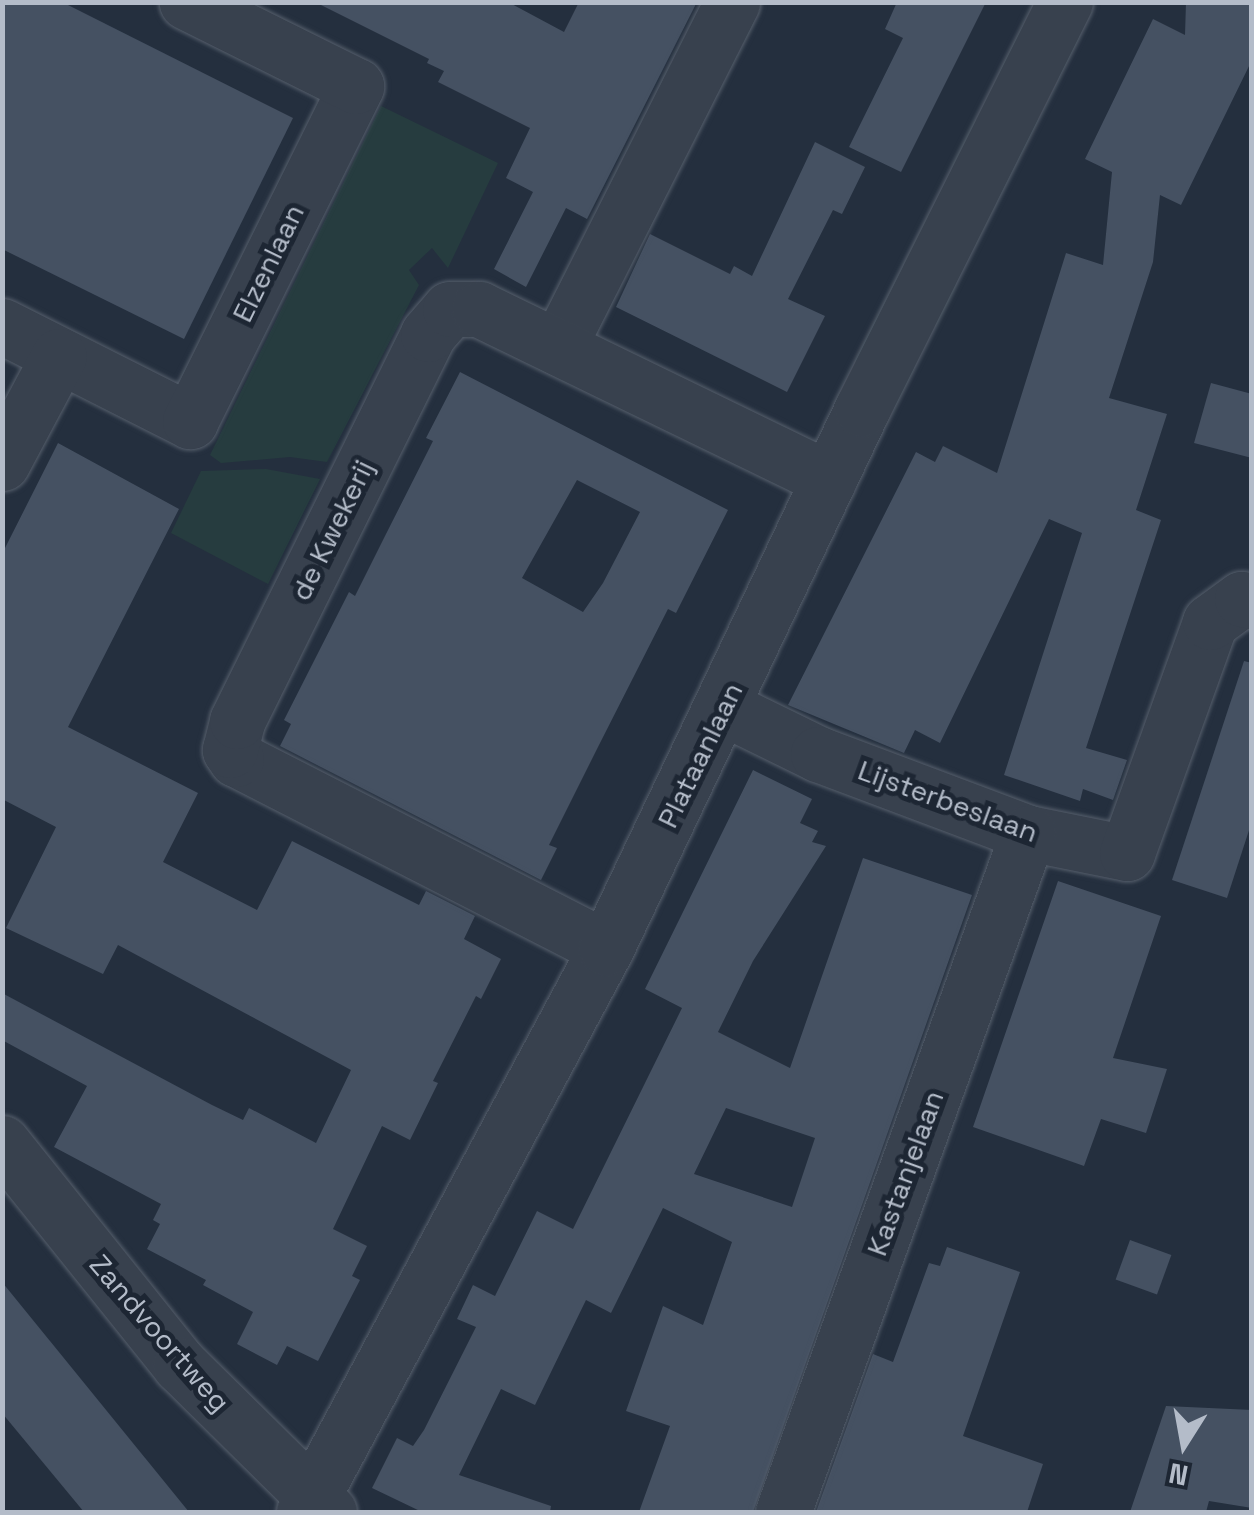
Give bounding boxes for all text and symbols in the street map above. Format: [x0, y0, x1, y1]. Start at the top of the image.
street label: Elzenlaan [225, 199, 311, 327]
street label: de Kwekerij [284, 454, 380, 606]
street label: Plataanlaan [650, 677, 750, 833]
street label: Lijsterbeslaan [854, 753, 1042, 849]
street label: Kastanjelaan [860, 1086, 950, 1260]
street label: Zandvoortweg [83, 1248, 237, 1418]
north arrow [1134, 1395, 1234, 1495]
text: N [1166, 1455, 1191, 1494]

